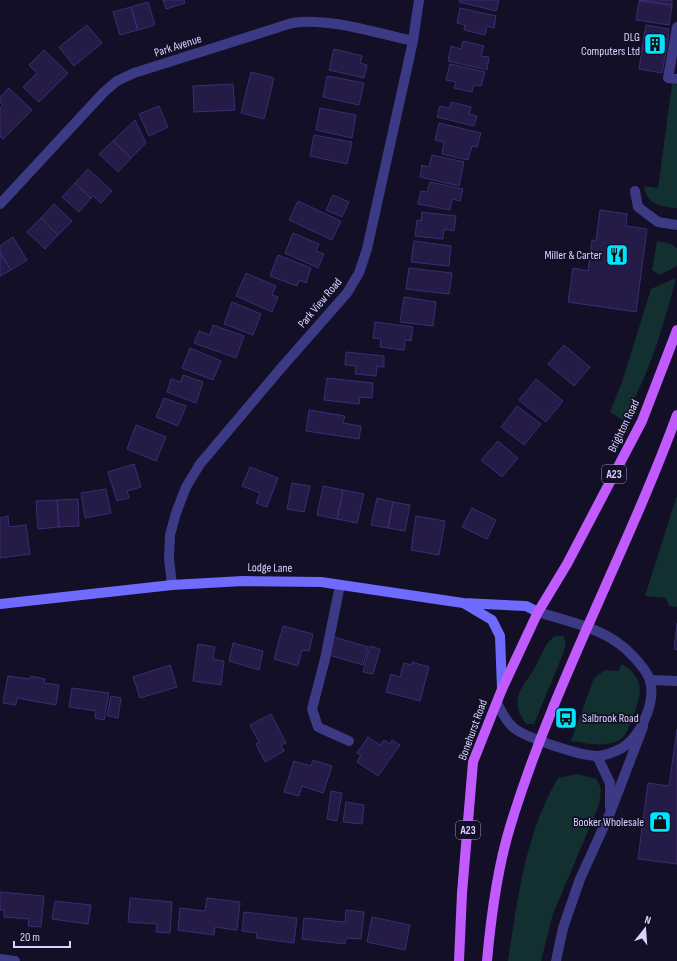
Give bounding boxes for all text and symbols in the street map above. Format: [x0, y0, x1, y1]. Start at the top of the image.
place label: DLG Computers Ltd [581, 30, 640, 59]
street label: Park Avenue [152, 31, 204, 61]
building icon: DLG Computers Ltd [642, 31, 668, 57]
restaurant icon: Miller & Carter [604, 242, 630, 268]
place label: Miller & Carter [544, 248, 603, 263]
street label: Park View Road [295, 275, 345, 331]
street label: Brighton Road [605, 397, 643, 455]
road number: A23 [602, 465, 626, 483]
street label: Lodge Lane [247, 560, 293, 576]
street label: Bonehurst Road [455, 698, 491, 762]
bus stop icon: Salbrook Road [553, 705, 579, 731]
place label: Salbrook Road [582, 711, 639, 726]
shop icon: Booker Wholesale [647, 809, 673, 835]
place label: Booker Wholesale [573, 815, 644, 830]
road number: A23 [456, 821, 480, 839]
north arrow [625, 909, 665, 949]
text: N [643, 913, 653, 927]
scale bar [14, 923, 70, 949]
text: 20 m [20, 930, 40, 945]

